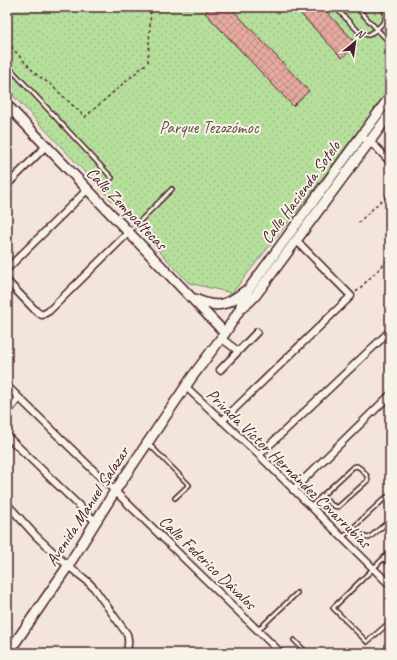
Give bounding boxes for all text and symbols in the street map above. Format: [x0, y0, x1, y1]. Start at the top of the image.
north arrow [335, 22, 375, 62]
text: N [353, 25, 368, 42]
park label: Parque Tezozómoc [159, 117, 260, 138]
street label: Calle Hacienda Sotelo [256, 136, 345, 248]
street label: Calle Zempoaltecas [82, 162, 172, 255]
street label: Privada Víctor Hernández Covarrubias [202, 384, 376, 553]
street label: Avenida Manuel Salazar [41, 441, 135, 570]
street label: Calle Federico Dávalos [155, 511, 262, 615]

